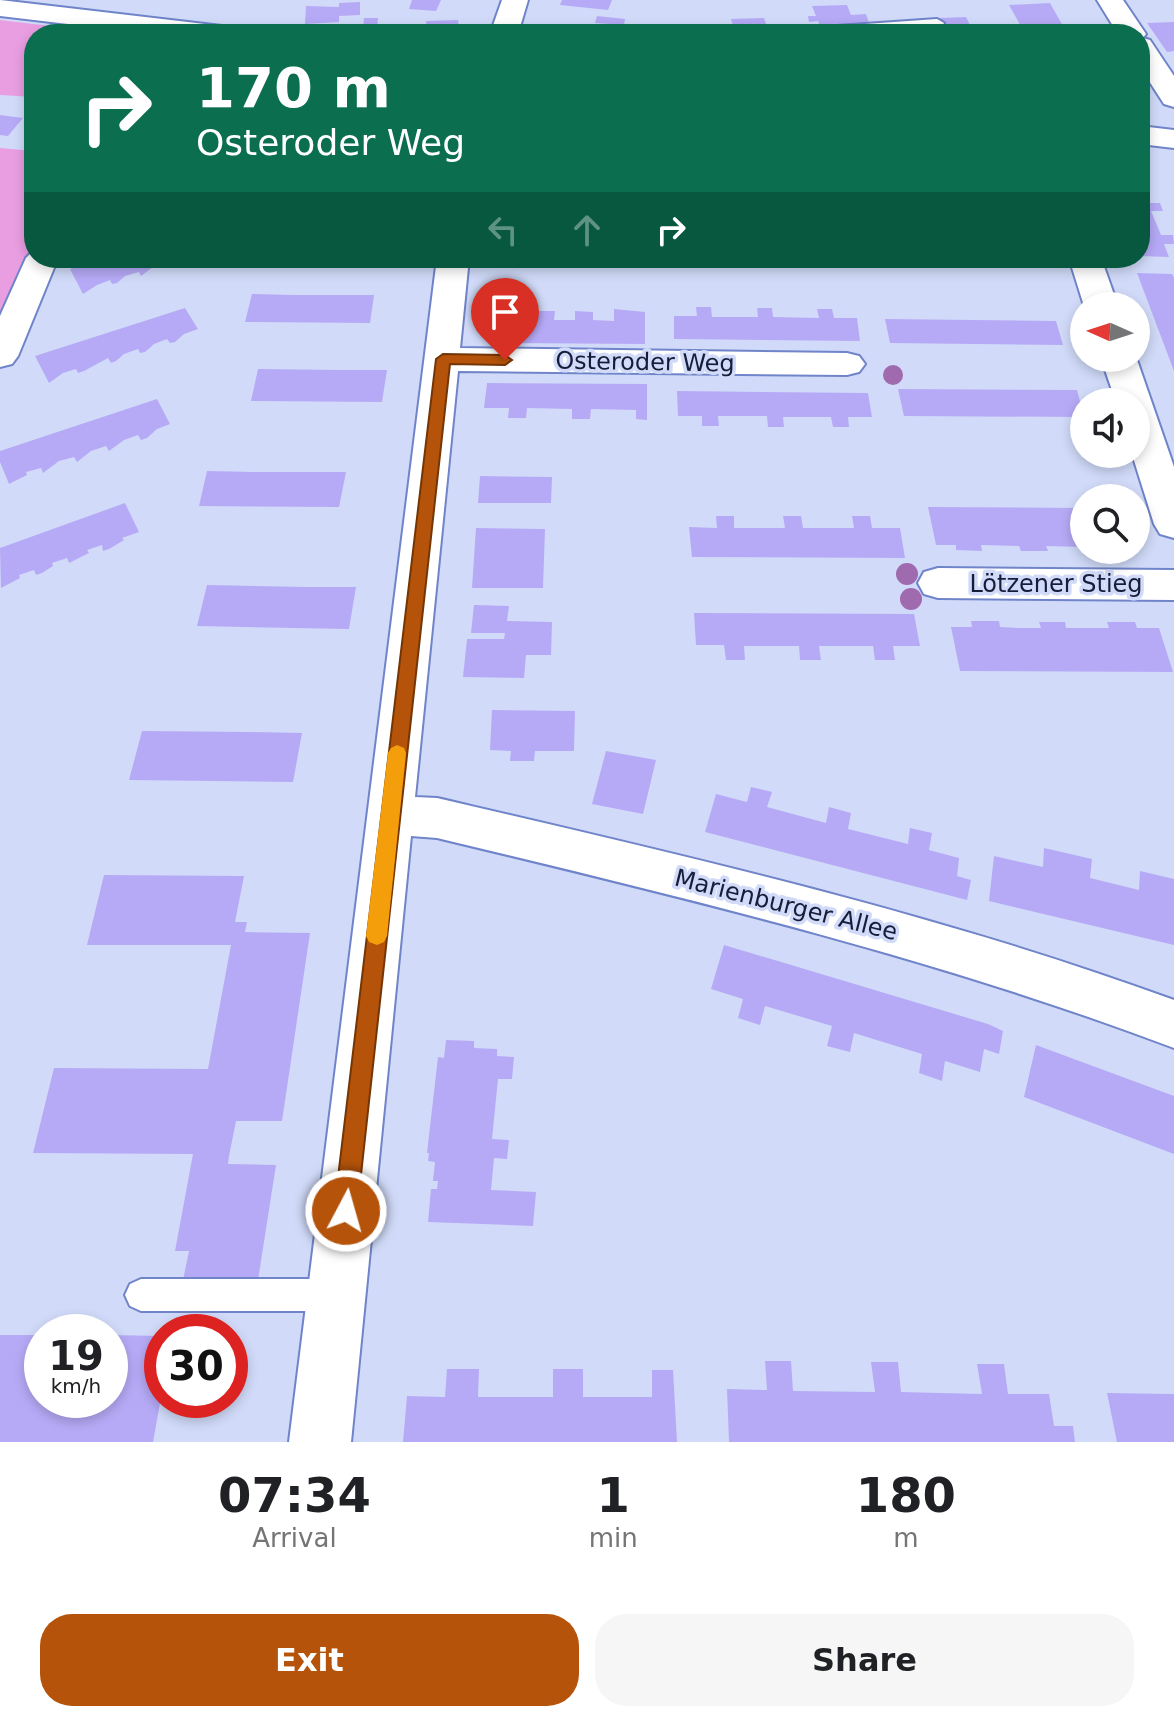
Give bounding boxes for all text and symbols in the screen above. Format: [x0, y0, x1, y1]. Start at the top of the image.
text: 170 m [196, 55, 391, 120]
icon: right [64, 56, 168, 160]
text: Osteroder Weg [196, 122, 465, 163]
icon: left [481, 208, 525, 252]
icon: ahead [565, 208, 609, 252]
icon: right [649, 208, 693, 252]
pin [471, 278, 539, 360]
icon: arrive [483, 290, 527, 334]
north arrow [1070, 292, 1150, 372]
map controls [1070, 292, 1150, 564]
street label: Osteroder Weg [555, 346, 735, 378]
button: sound [1070, 388, 1150, 468]
button: search [1070, 484, 1150, 564]
street label: Lötzener Stieg [969, 570, 1143, 598]
street label: Marienburger Allee [672, 864, 900, 946]
position arrow [304, 1169, 388, 1253]
speed limit sign: 30 [144, 1314, 248, 1418]
text: 19 [48, 1333, 104, 1379]
text: km/h [51, 1374, 101, 1398]
text: 07:34 [218, 1467, 371, 1523]
text: 1 [597, 1467, 630, 1523]
text: 180 [856, 1467, 956, 1523]
text: Arrival [252, 1523, 337, 1553]
text: min [589, 1523, 638, 1553]
text: m [893, 1523, 919, 1553]
button: Exit [40, 1614, 579, 1706]
button: Share [595, 1614, 1134, 1706]

